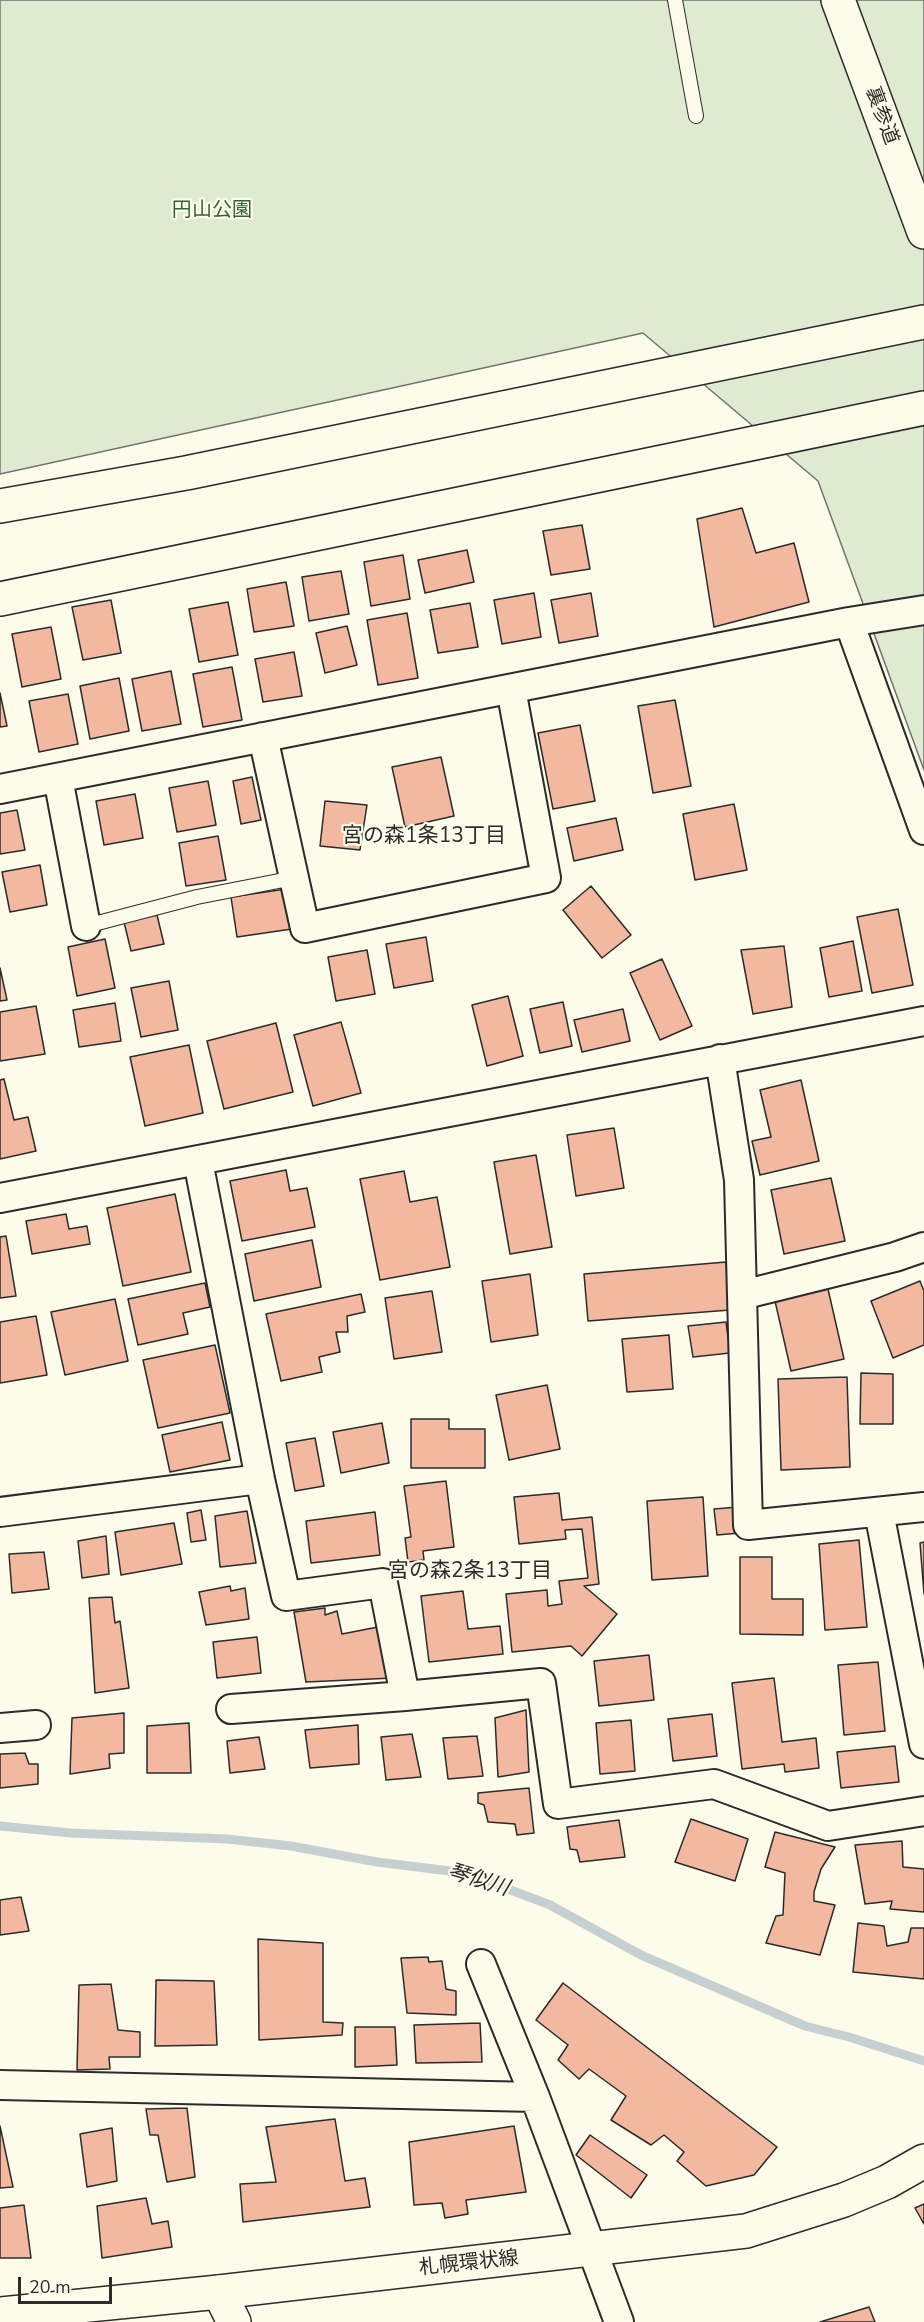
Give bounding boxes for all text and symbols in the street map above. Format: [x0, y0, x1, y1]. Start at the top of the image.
street label: 裏参道 [859, 84, 903, 148]
park label: 円山公園 [172, 199, 252, 223]
district label: 宮の森1条13丁目 [342, 824, 506, 850]
district label: 宮の森2条13丁目 [388, 1559, 552, 1585]
water label: 琴似川 [444, 1860, 512, 1902]
street label: 札幌環状線 [418, 2247, 520, 2281]
scale bar [21, 2265, 116, 2303]
text: 20 m [29, 2275, 71, 2299]

